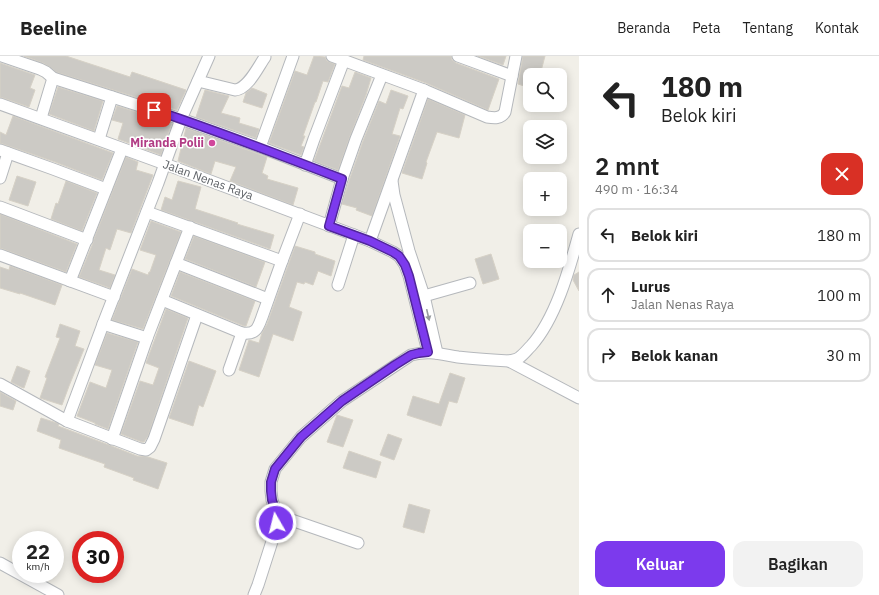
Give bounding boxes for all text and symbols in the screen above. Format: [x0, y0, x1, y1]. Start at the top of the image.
text: Beeline [20, 16, 87, 40]
text: Beranda [617, 19, 670, 37]
text: Peta [692, 19, 720, 37]
text: Tentang [742, 19, 793, 37]
text: Kontak [815, 19, 859, 37]
map controls [523, 68, 567, 268]
button: search [523, 68, 567, 112]
text: 180 m [661, 68, 743, 105]
icon: left [595, 72, 647, 124]
pin [137, 93, 171, 127]
icon: arrive [143, 99, 165, 121]
text: Belok kiri [661, 104, 736, 127]
button: layers [523, 120, 567, 164]
place label: Miranda Polii [130, 135, 204, 150]
marker: Miranda Polii [207, 138, 217, 148]
text: 2 mnt [595, 150, 659, 182]
button: close [821, 153, 863, 195]
street label: Jalan Nenas Raya [161, 156, 256, 203]
button: + [523, 172, 567, 216]
text: 490 m · 16:34 [595, 181, 678, 198]
button: − [523, 224, 567, 268]
icon: left [597, 224, 619, 246]
text: Belok kiri [631, 226, 698, 245]
text: 180 m [817, 226, 861, 245]
text: Lurus [631, 277, 670, 296]
icon: ahead [597, 284, 619, 306]
text: 100 m [817, 286, 861, 305]
text: Jalan Nenas Raya [631, 296, 734, 313]
one-way arrow [426, 309, 432, 321]
icon: right [597, 344, 619, 366]
text: Belok kanan [631, 346, 718, 365]
text: 30 m [826, 346, 861, 365]
position arrow [255, 502, 297, 544]
speed limit sign: 30 [72, 531, 124, 583]
text: 22 [26, 538, 50, 565]
button: Keluar [595, 541, 725, 587]
button: Bagikan [733, 541, 863, 587]
text: km/h [26, 560, 50, 573]

